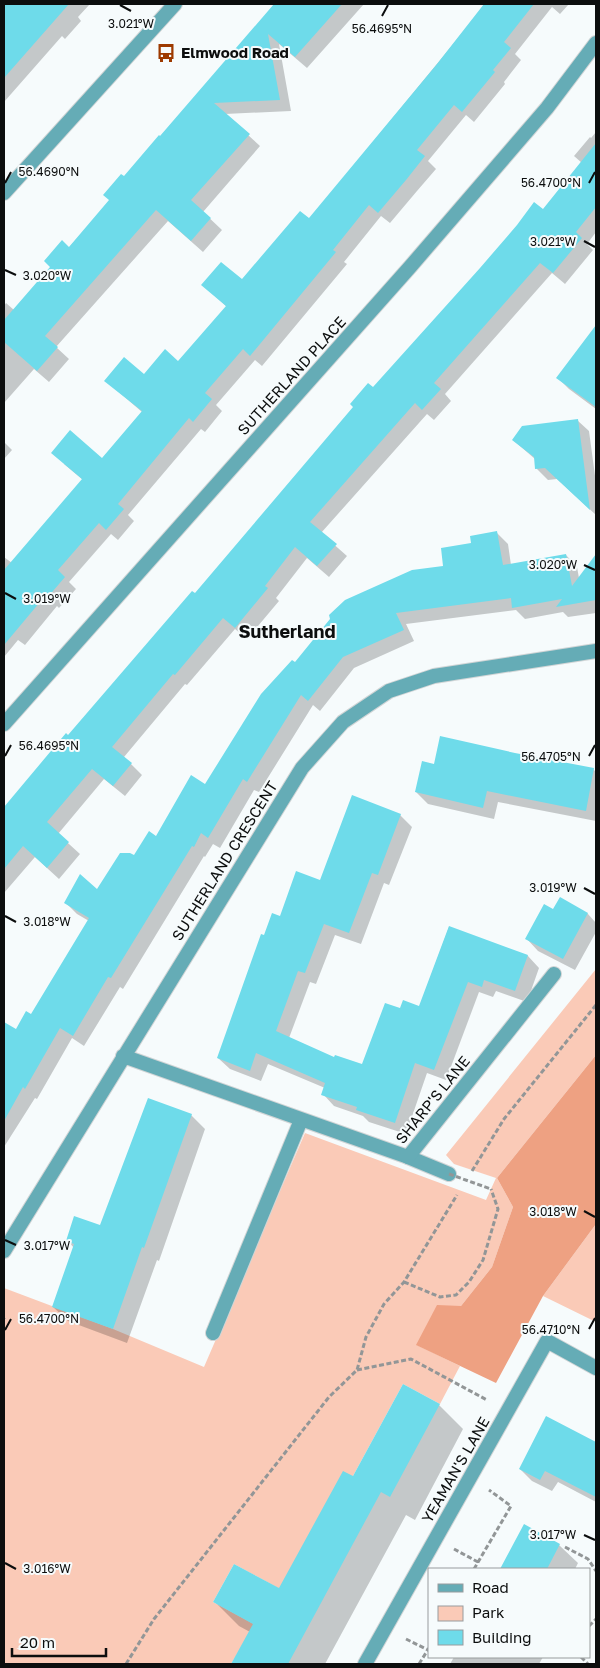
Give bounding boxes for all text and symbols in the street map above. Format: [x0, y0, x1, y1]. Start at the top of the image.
text: 3.021°W [108, 16, 155, 31]
text: 56.4695°N [352, 21, 412, 36]
bus stop icon: Elmwood Road [155, 42, 177, 64]
place label: Elmwood Road [181, 43, 289, 61]
text: 56.4690°N [19, 164, 79, 179]
text: 56.4700°N [521, 175, 581, 190]
text: 3.021°W [530, 234, 577, 249]
text: 3.020°W [23, 268, 72, 283]
street label: SUTHERLAND PLACE [233, 312, 349, 438]
text: 3.020°W [529, 557, 578, 572]
text: 3.019°W [23, 591, 71, 606]
district label: Sutherland [239, 620, 335, 642]
text: 56.4695°N [19, 738, 79, 753]
text: 56.4705°N [521, 749, 581, 764]
street label: SUTHERLAND CRESCENT [168, 777, 281, 943]
text: 3.019°W [529, 880, 577, 895]
text: 3.018°W [23, 914, 71, 929]
street label: SHARP'S LANE [391, 1052, 473, 1147]
text: 3.018°W [529, 1204, 577, 1219]
text: 3.017°W [24, 1238, 71, 1253]
text: 56.4700°N [19, 1311, 79, 1326]
text: 56.4710°N [522, 1322, 580, 1337]
street label: YEAMAN'S LANE [417, 1413, 493, 1526]
text: 3.017°W [530, 1527, 577, 1542]
text: 3.016°W [23, 1561, 71, 1576]
legend [428, 1568, 590, 1658]
text: Road [472, 1578, 509, 1596]
text: Park [472, 1603, 505, 1621]
scale bar [12, 1626, 106, 1658]
text: Building [472, 1628, 532, 1646]
text: 20 m [20, 1633, 55, 1651]

